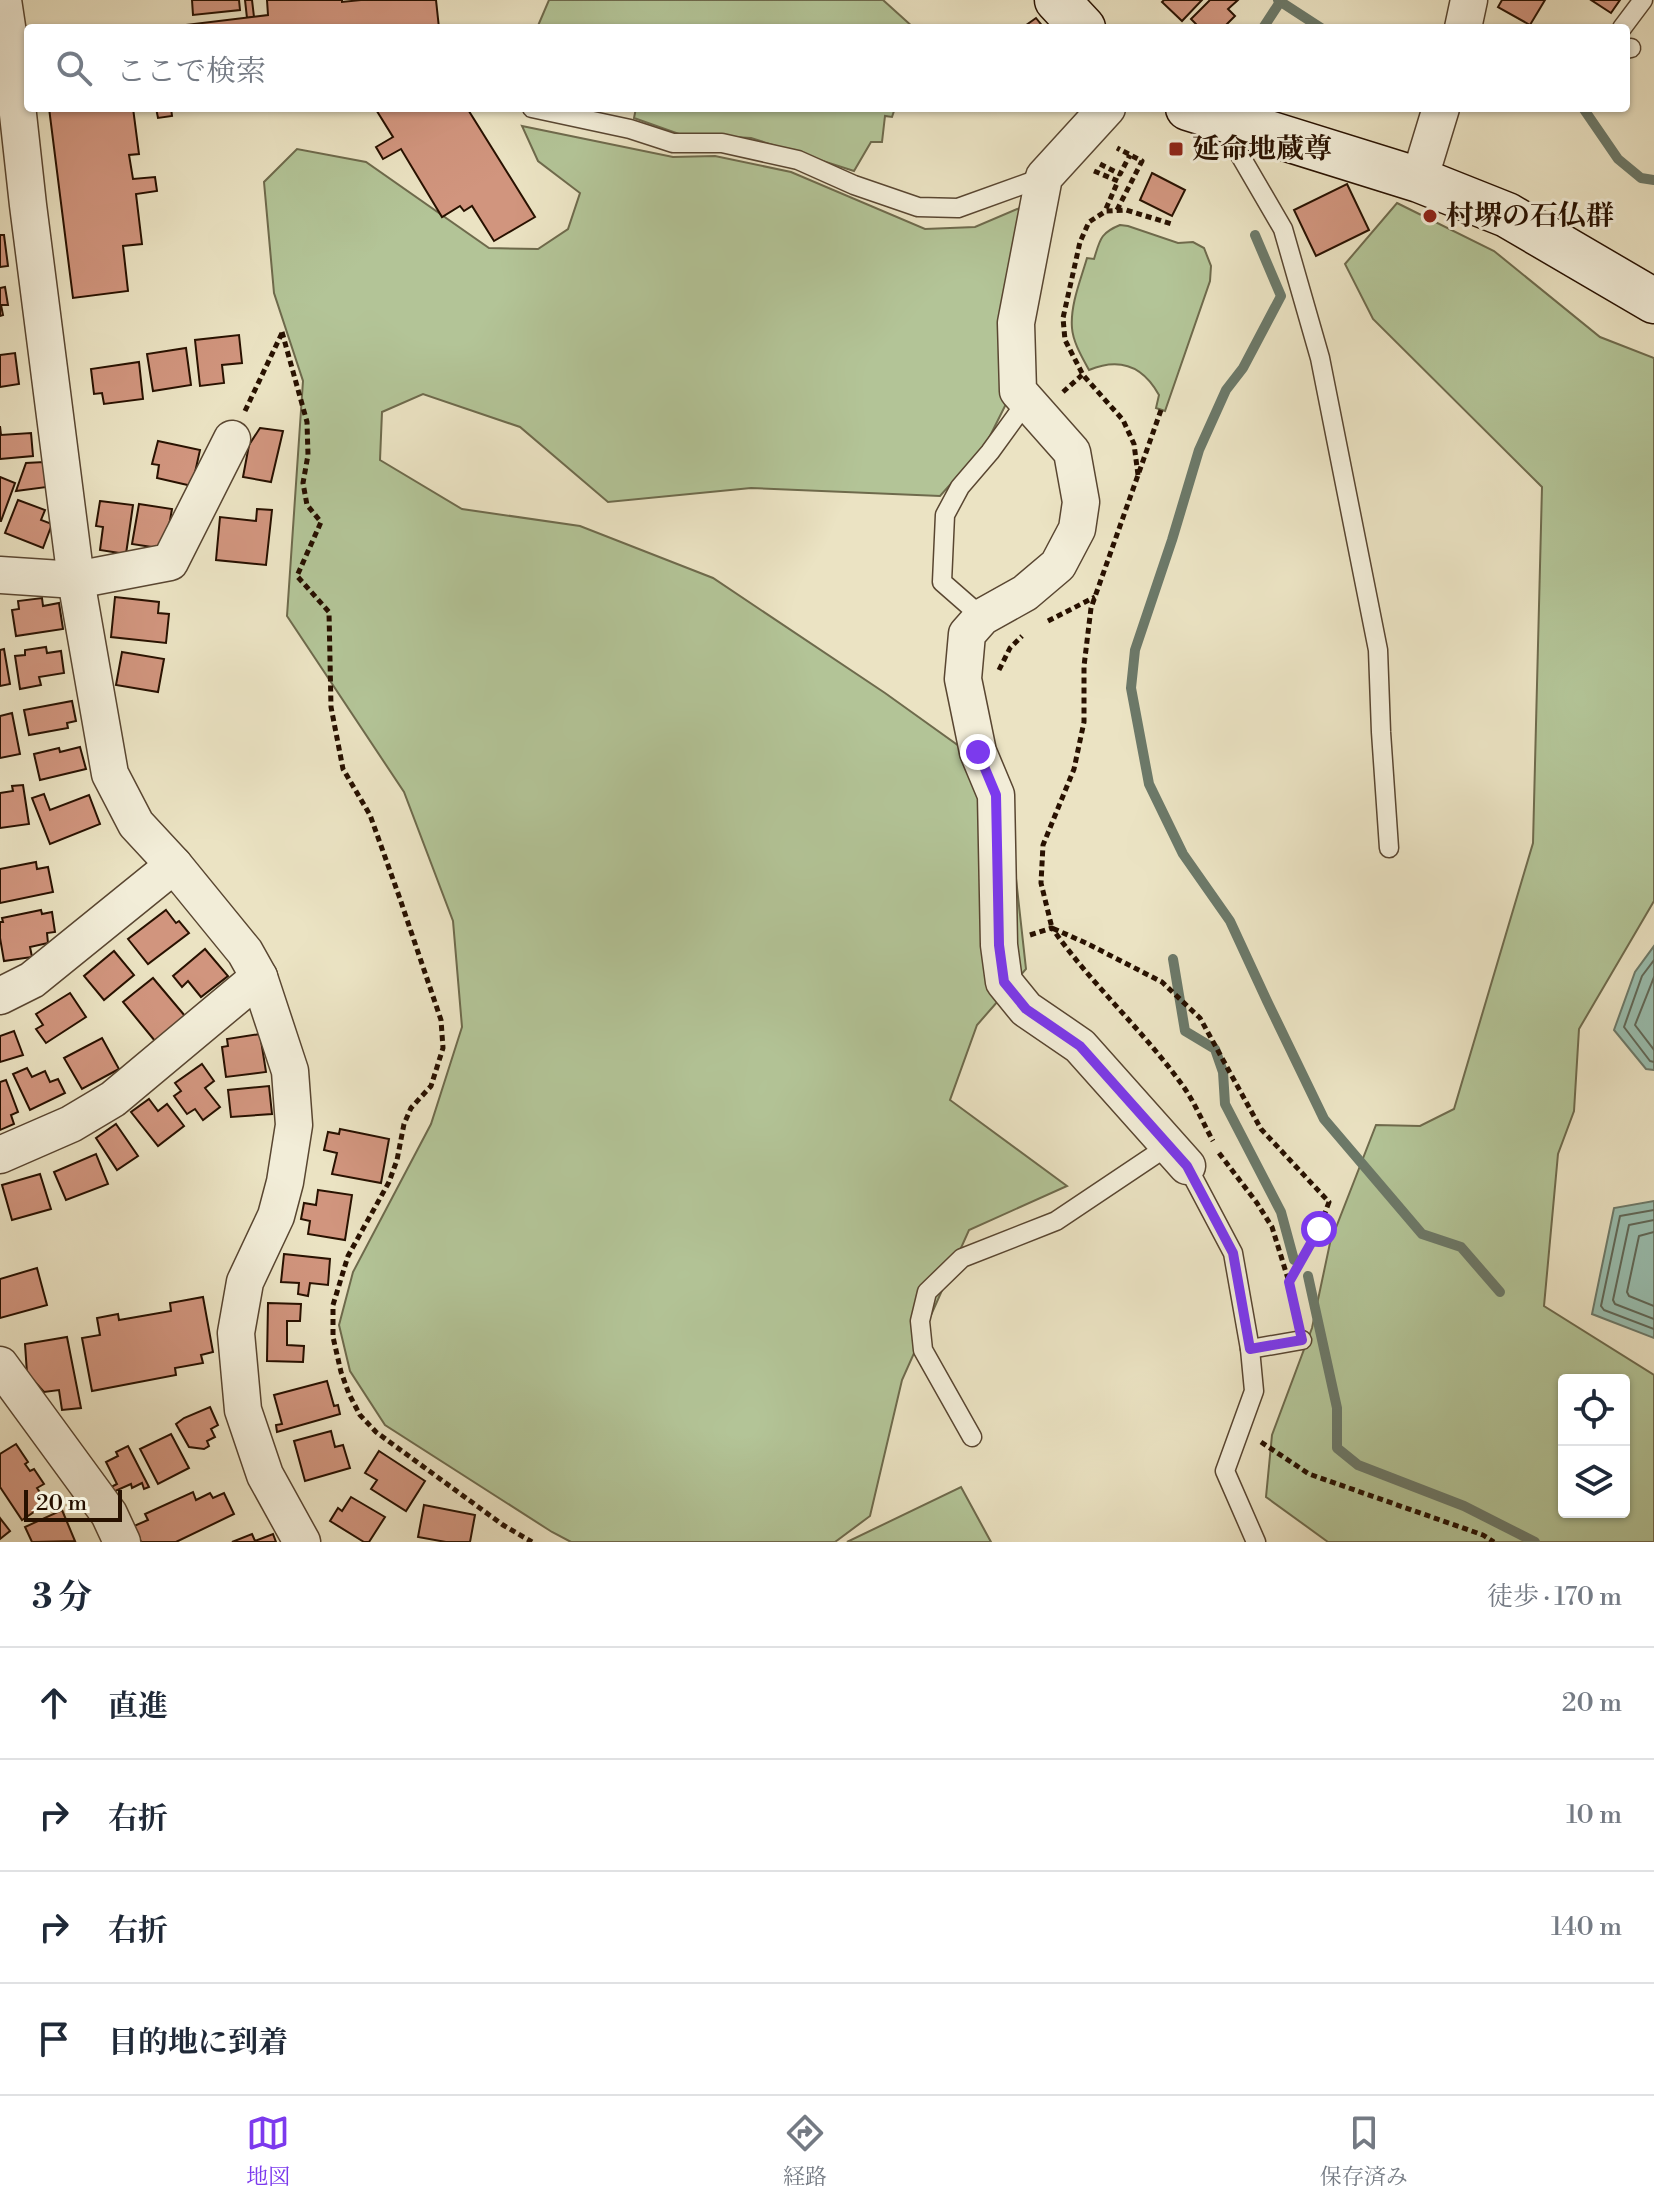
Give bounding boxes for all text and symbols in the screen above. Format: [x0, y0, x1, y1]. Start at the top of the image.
search box [24, 24, 1630, 112]
icon: search [52, 46, 96, 90]
text: ここで検索 [116, 53, 266, 91]
place label: 延命地蔵尊 [1192, 132, 1332, 167]
marker: 延命地蔵尊 [1167, 140, 1185, 158]
place label: 村堺の石仏群 [1446, 199, 1614, 234]
marker: 村堺の石仏群 [1421, 207, 1439, 225]
route end [960, 734, 996, 770]
route start [1301, 1211, 1337, 1247]
map controls [1558, 1374, 1630, 1518]
button: locate [1558, 1374, 1630, 1446]
button: layers [1558, 1446, 1630, 1518]
scale bar [24, 1486, 122, 1522]
text: 20 m [36, 1490, 87, 1517]
text: 3 分 [32, 1577, 92, 1619]
text: 徒歩 · 170 m [1487, 1581, 1622, 1613]
icon: ahead [32, 1681, 76, 1725]
text: 20 m [1562, 1687, 1622, 1719]
text: 直進 [108, 1688, 168, 1726]
icon: right [32, 1793, 76, 1837]
text: 10 m [1566, 1799, 1622, 1831]
text: 右折 [108, 1800, 168, 1838]
icon: right [32, 1905, 76, 1949]
text: 140 m [1551, 1911, 1622, 1943]
text: 右折 [108, 1912, 168, 1950]
icon: arrive [32, 2017, 76, 2061]
text: 目的地に到着 [108, 2024, 288, 2062]
tab: 地図 [246, 2111, 290, 2191]
tab: 経路 [783, 2111, 827, 2191]
tab: 保存済み [1320, 2111, 1408, 2191]

